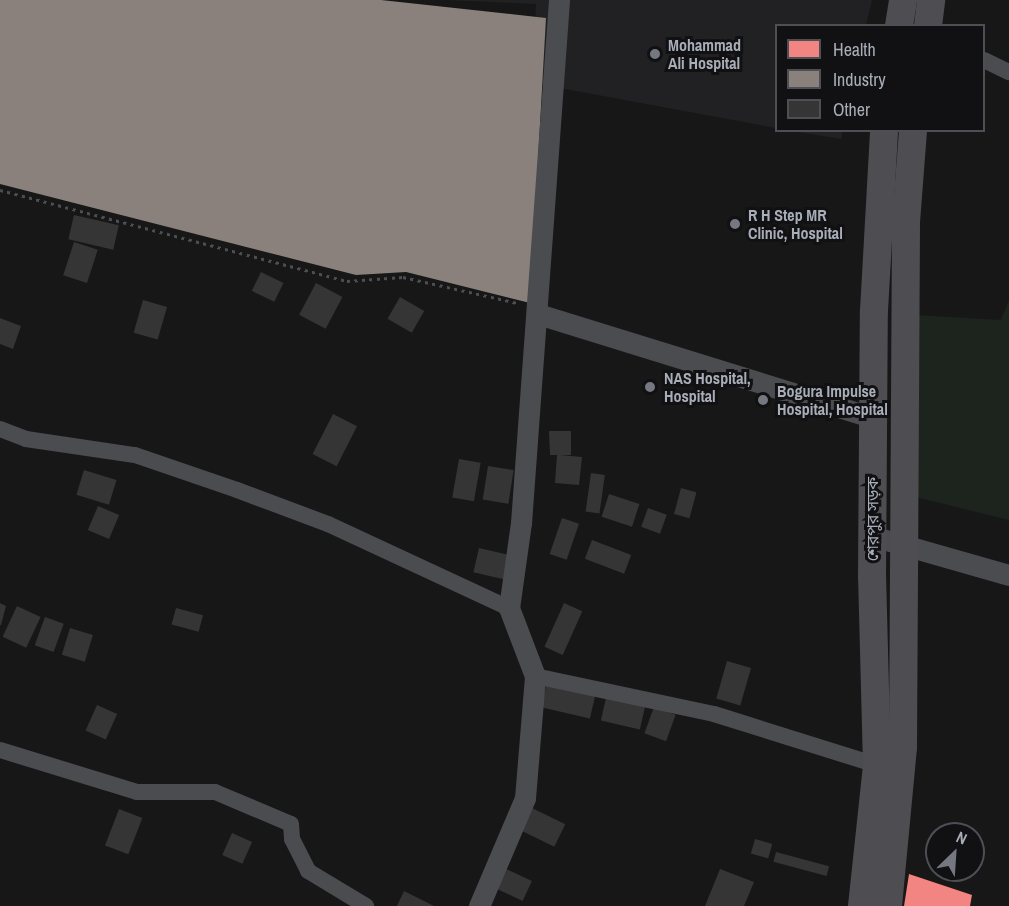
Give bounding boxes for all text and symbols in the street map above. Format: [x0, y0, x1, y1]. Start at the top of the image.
legend [775, 24, 985, 132]
place label: Mohammad Ali Hospital [668, 35, 741, 73]
text: Health [833, 37, 876, 62]
marker: Mohammad Ali Hospital [646, 45, 664, 63]
text: Industry [833, 67, 886, 92]
text: Other [833, 97, 870, 122]
place label: R H Step MR Clinic, Hospital [748, 205, 843, 243]
marker: R H Step MR Clinic, Hospital [726, 215, 744, 233]
place label: NAS Hospital, Hospital [664, 368, 751, 406]
marker: NAS Hospital, Hospital [641, 378, 659, 396]
place label: Bogura Impulse Hospital, Hospital [777, 381, 888, 419]
marker: Bogura Impulse Hospital, Hospital [754, 391, 772, 409]
street label: শেরপুর সড়ক [862, 477, 882, 561]
north arrow [925, 822, 985, 882]
text: N [953, 826, 971, 849]

